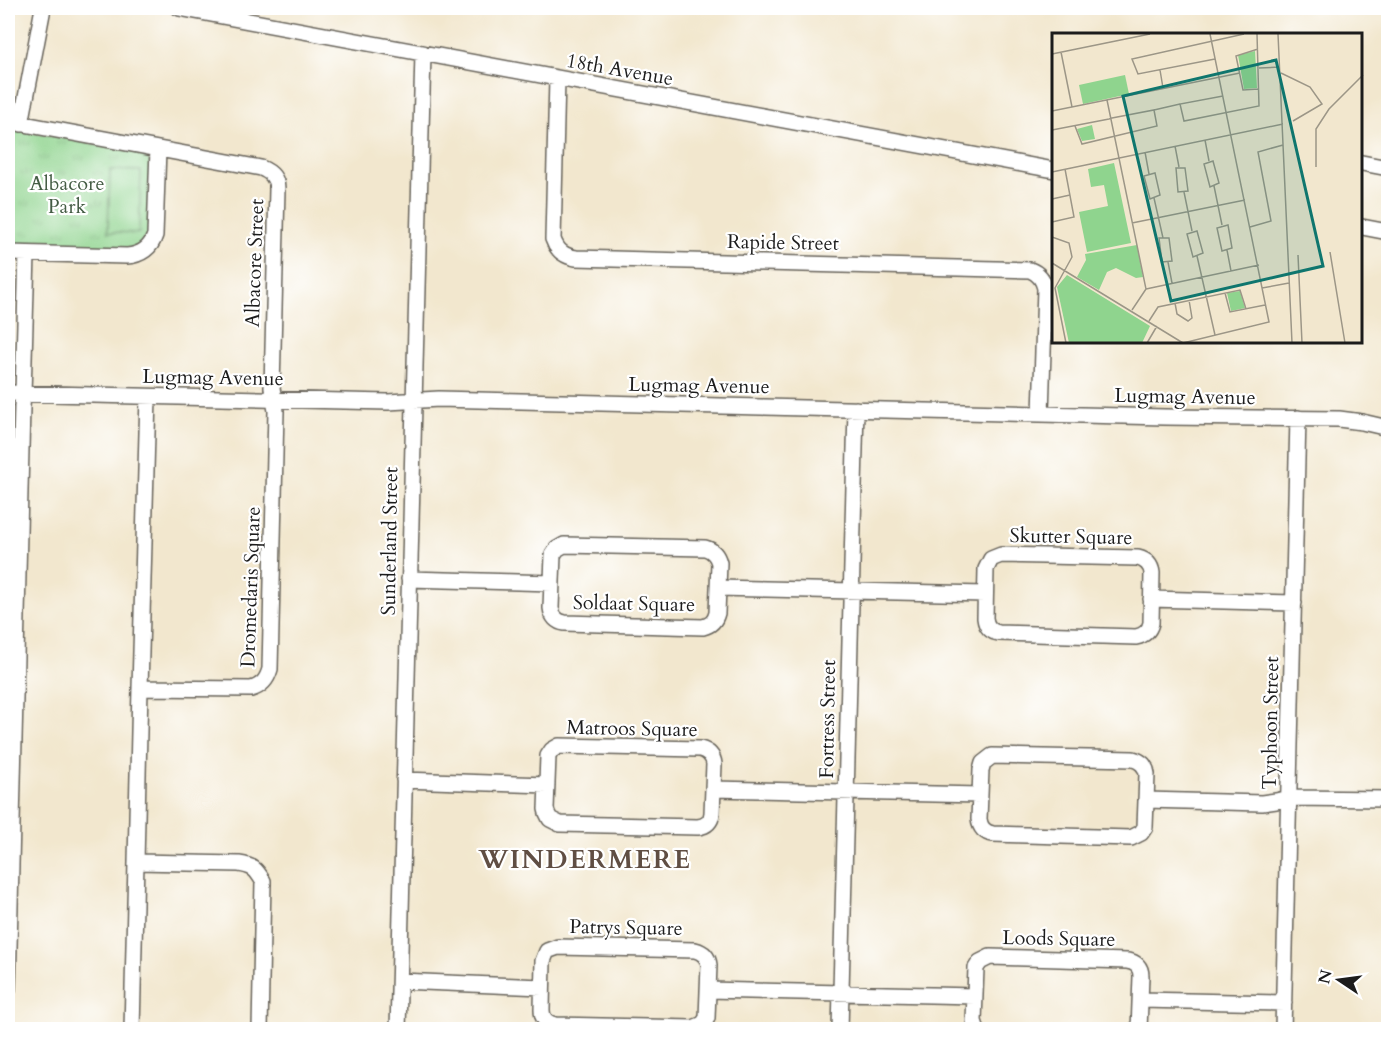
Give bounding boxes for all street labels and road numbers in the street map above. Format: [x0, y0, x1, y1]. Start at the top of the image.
street label: 18th Avenue [564, 47, 675, 92]
street label: Albacore Street [239, 198, 270, 328]
street label: Rapide Street [727, 228, 840, 257]
street label: Lugmag Avenue [142, 363, 284, 392]
street label: Lugmag Avenue [628, 371, 770, 400]
street label: Lugmag Avenue [1114, 382, 1256, 411]
street label: Sunderland Street [375, 466, 404, 616]
street label: Dromedaris Square [234, 506, 267, 668]
street label: Skutter Square [1009, 522, 1133, 551]
street label: Soldaat Square [573, 589, 695, 618]
street label: Typhoon Street [1256, 655, 1285, 790]
street label: Fortress Street [813, 659, 842, 779]
street label: Matroos Square [566, 714, 698, 743]
street label: Patrys Square [569, 913, 683, 942]
street label: Loods Square [1002, 924, 1116, 953]

